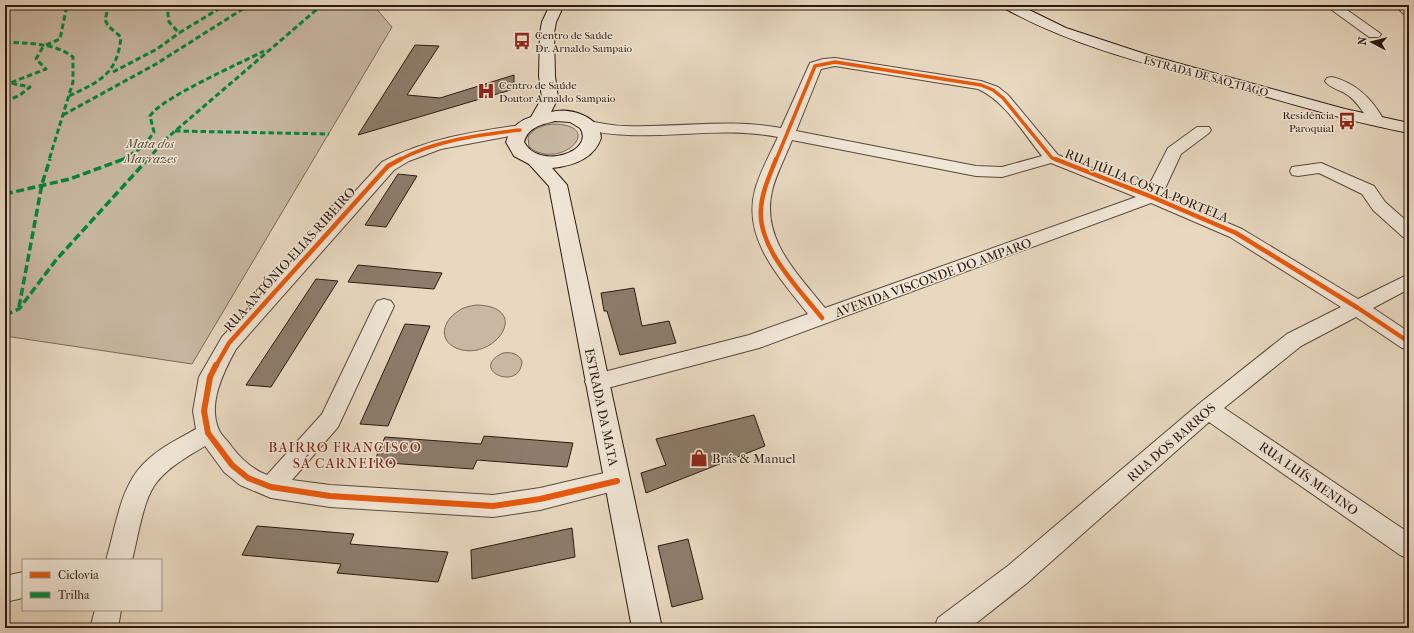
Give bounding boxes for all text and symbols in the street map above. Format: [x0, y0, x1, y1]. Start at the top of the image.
north arrow [1352, 22, 1392, 62]
place label: Centro de Saúde Dr. Arnaldo Sampaio [535, 29, 633, 55]
bus stop icon: Centro de Saúde Dr. Arnaldo Sampaio [512, 31, 532, 51]
text: N [1356, 35, 1370, 46]
street label: ESTRADA DE SÃO TIAGO [1142, 54, 1270, 99]
place label: Centro de Saúde Doutor Arnaldo Sampaio [499, 79, 616, 105]
hospital icon: Centro de Saúde Doutor Arnaldo Sampaio [476, 81, 496, 101]
place label: Residência Paroquial [1283, 109, 1335, 135]
bus stop icon: Residência Paroquial [1337, 111, 1357, 131]
park label: Mata dos Marrazes [123, 136, 177, 166]
street label: RUA JÚLIA COSTA PORTELA [1063, 146, 1231, 225]
street label: RUA ANTÓNIO ELIAS RIBEIRO [220, 184, 358, 335]
street label: AVENIDA VISCONDE DO AMPARO [832, 235, 1033, 320]
street label: ESTRADA DA MATA [582, 347, 621, 468]
street label: RUA DOS BARROS [1124, 400, 1219, 485]
district label: BAIRRO FRANCISCO SÁ CARNEIRO [268, 439, 422, 472]
street label: RUA LUÍS MENINO [1256, 439, 1361, 518]
shop icon: Brás & Manuel [689, 448, 709, 468]
place label: Brás & Manuel [712, 451, 796, 466]
legend [22, 559, 162, 611]
text: Ciclovia [58, 568, 99, 582]
text: Trilha [58, 588, 90, 602]

